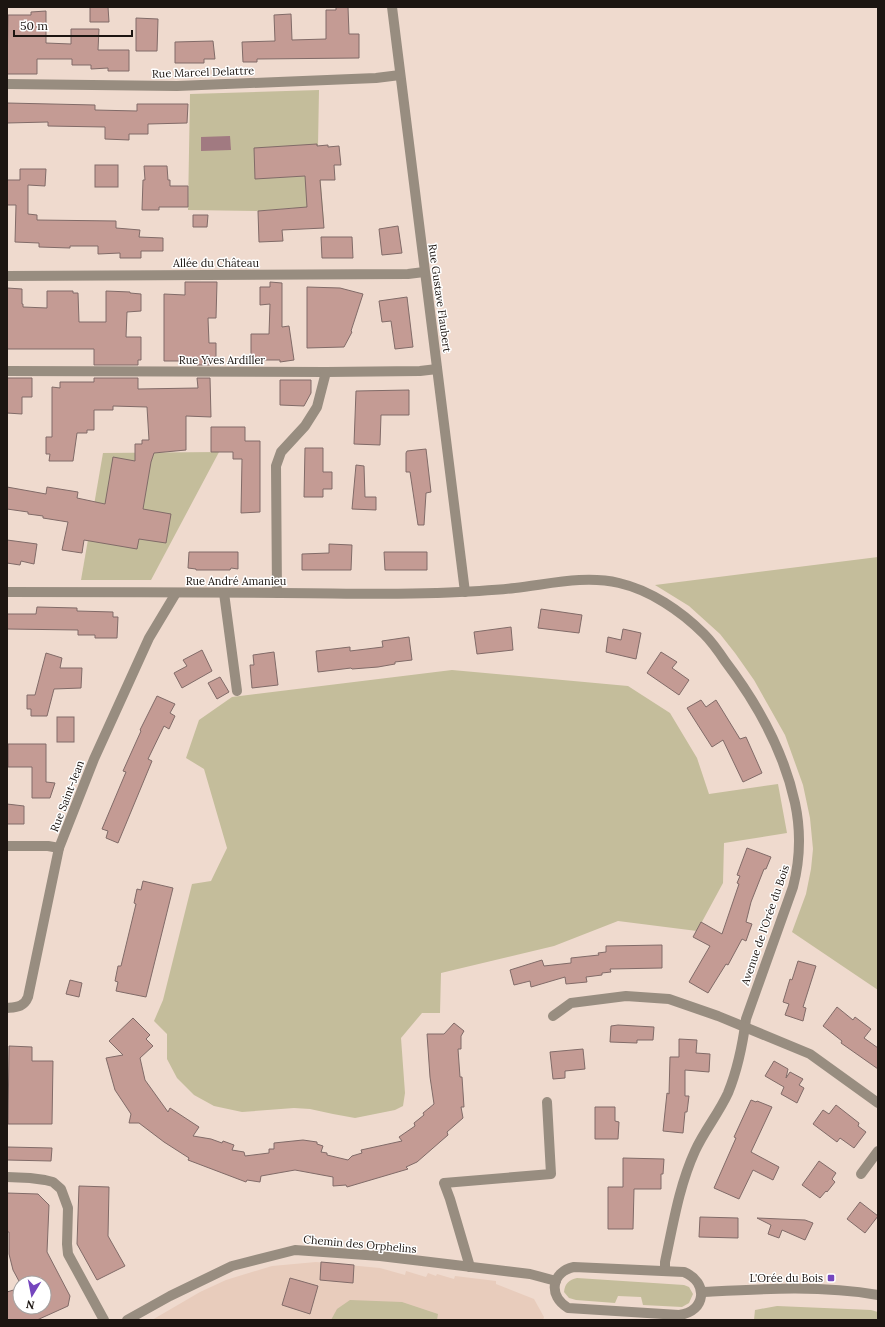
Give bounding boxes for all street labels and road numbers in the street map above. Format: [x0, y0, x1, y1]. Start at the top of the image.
street label: Rue Marcel Delattre [152, 63, 254, 81]
street label: Rue Gustave Flaubert [425, 243, 455, 354]
street label: Allée du Château [172, 256, 259, 270]
street label: Rue Yves Ardiller [179, 353, 265, 367]
street label: Rue André Amanieu [186, 574, 287, 588]
street label: Rue Saint-Jean [47, 758, 87, 834]
street label: Avenue de l'Orée du Bois [737, 863, 792, 988]
street label: Chemin des Orphelins [303, 1232, 417, 1256]

